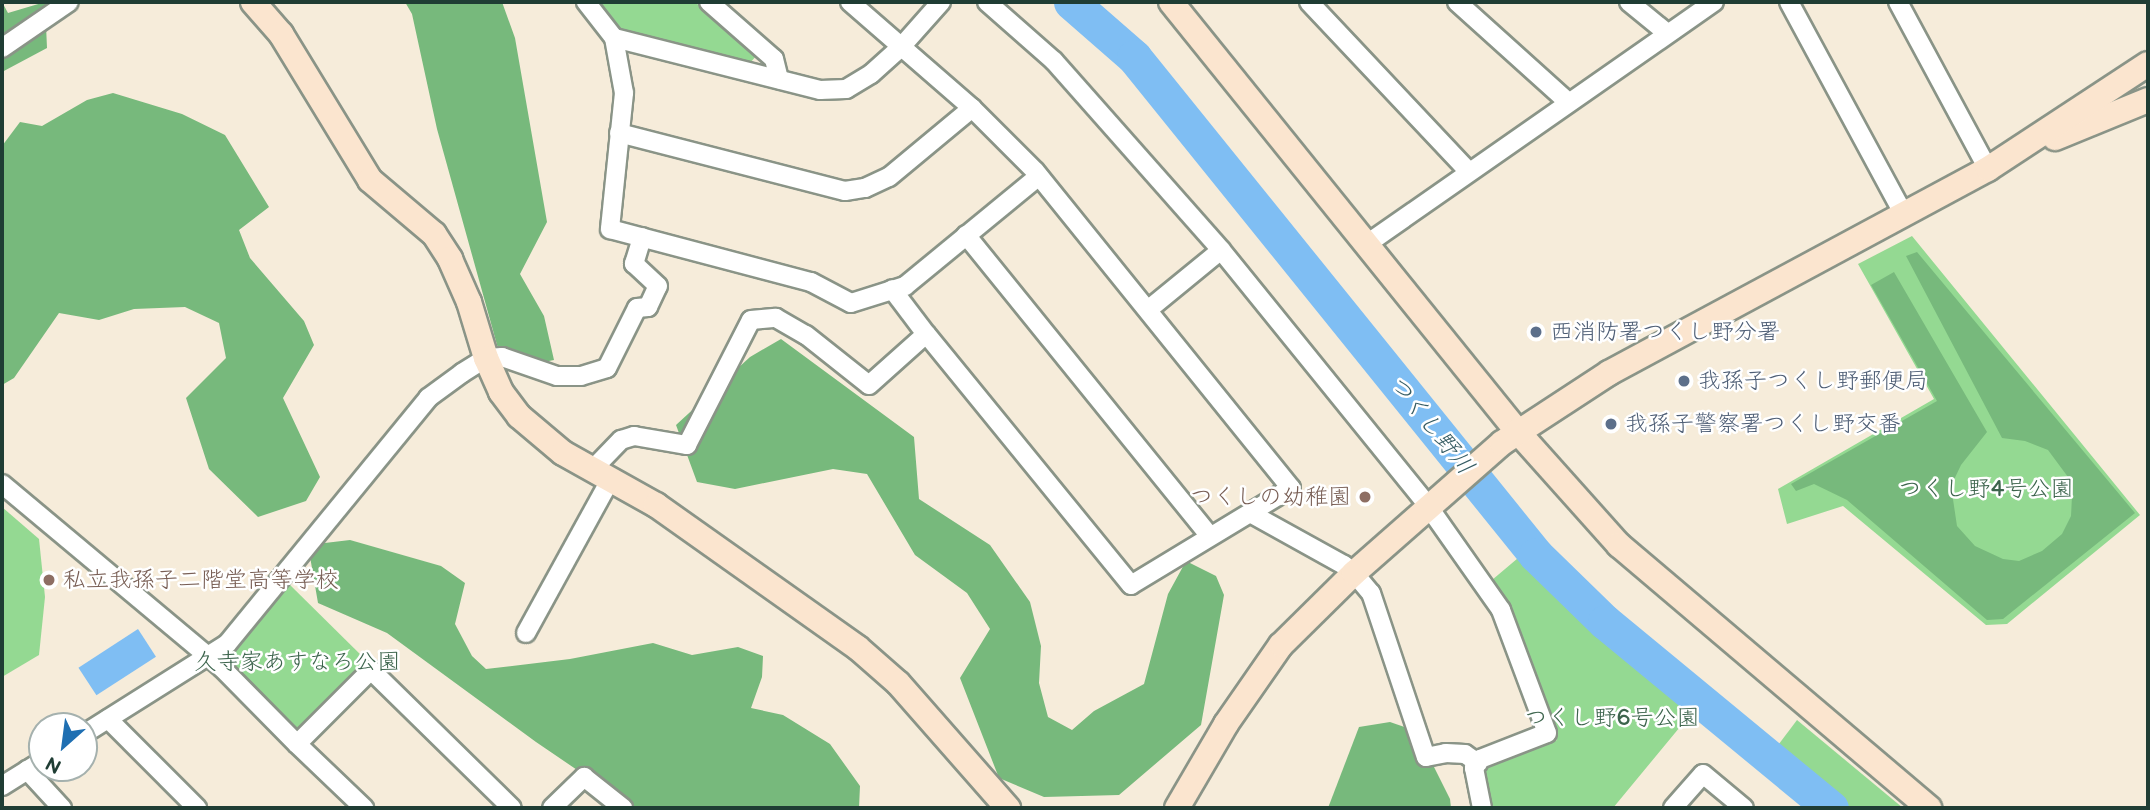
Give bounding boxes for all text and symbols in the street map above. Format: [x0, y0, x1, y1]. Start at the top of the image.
place label: 西消防署つくし野分署 [1550, 318, 1780, 346]
marker: 西消防署つくし野分署 [1528, 324, 1544, 340]
place label: 我孫子つくし野郵便局 [1698, 367, 1928, 395]
water label: つくし野川 [1382, 369, 1480, 481]
marker: 我孫子つくし野郵便局 [1676, 373, 1692, 389]
place label: 我孫子警察署つくし野交番 [1625, 410, 1901, 438]
marker: 我孫子警察署つくし野交番 [1603, 416, 1619, 432]
park label: つくし野4号公園 [1898, 475, 2074, 503]
place label: つくしの幼稚園 [1190, 483, 1351, 511]
marker: つくしの幼稚園 [1357, 489, 1373, 505]
place label: 私立我孫子二階堂高等学校 [63, 566, 339, 594]
marker: 私立我孫子二階堂高等学校 [41, 572, 57, 588]
park label: 久寺家あすなろ公園 [194, 648, 400, 676]
park label: つくし野6号公園 [1524, 704, 1700, 732]
north arrow [28, 712, 98, 782]
text: N [42, 751, 66, 778]

